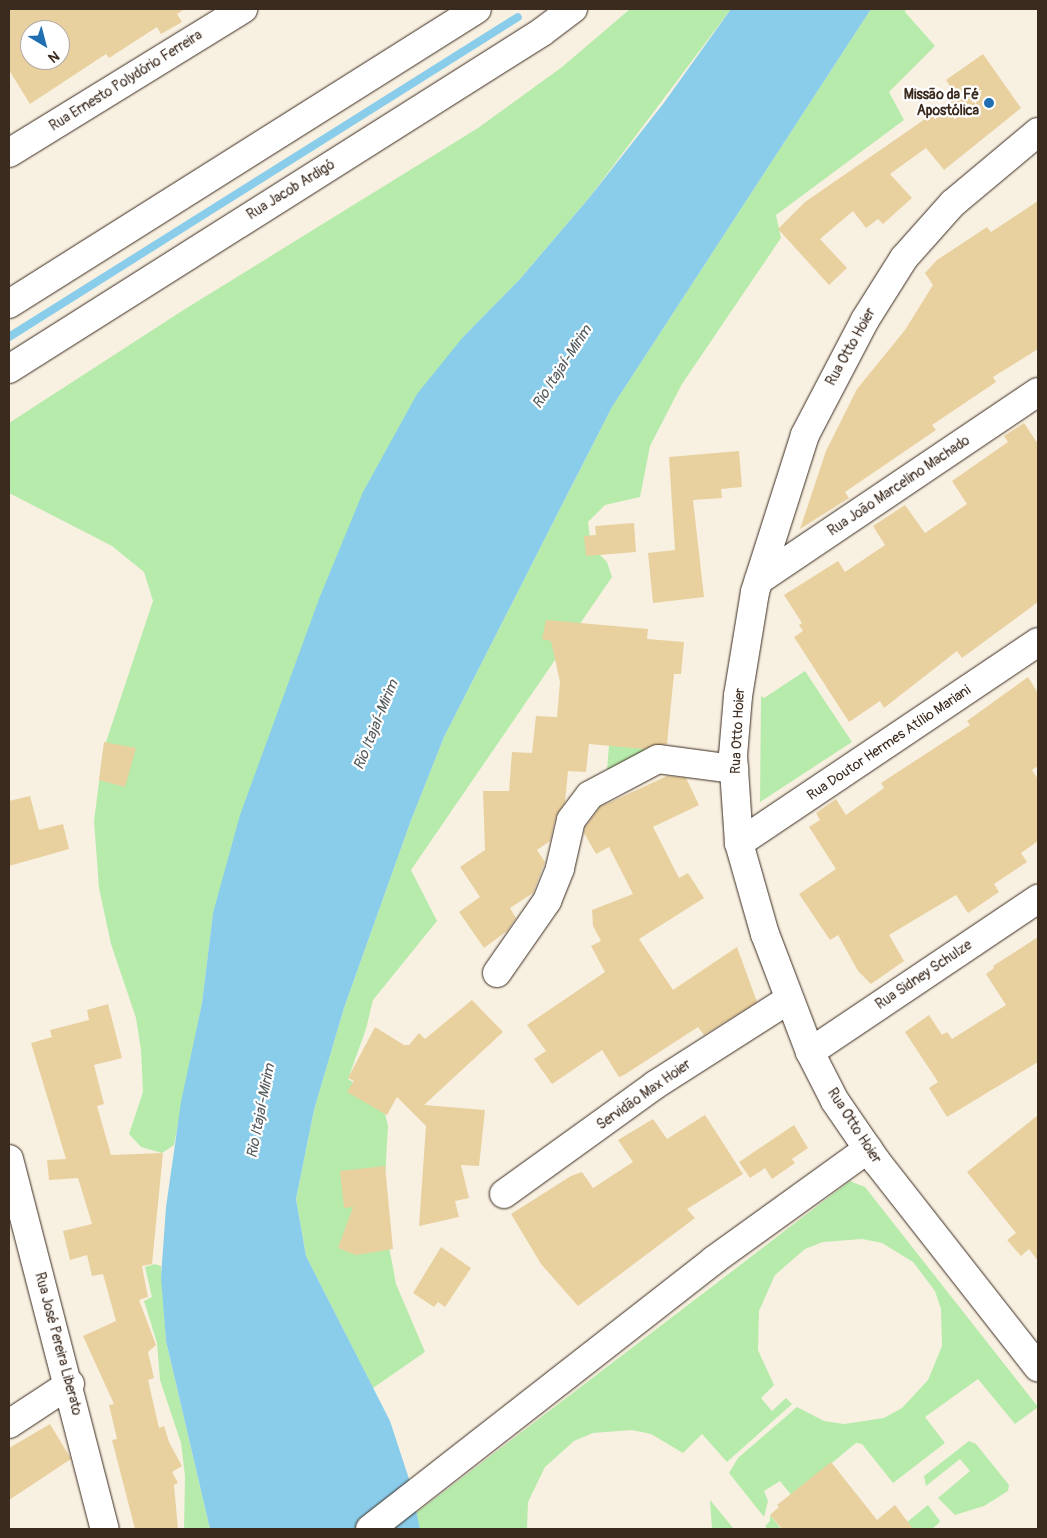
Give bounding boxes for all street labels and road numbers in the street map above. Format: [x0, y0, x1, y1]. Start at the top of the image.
street label: Rua Ernesto Polydório Ferreira [47, 27, 205, 135]
street label: Rua Jacob Ardigó [244, 156, 338, 224]
street label: Rua Otto Hoier [823, 305, 879, 389]
street label: Rua João Marcelino Machado [825, 432, 973, 540]
street label: Rua Doutor Hermes Atílio Mariani [804, 682, 974, 804]
street label: Rua Otto Hoier [727, 688, 749, 774]
street label: Rua Sidney Schulze [873, 937, 975, 1013]
street label: Servidão Max Hoier [594, 1056, 694, 1134]
street label: Rua Otto Hoier [823, 1085, 885, 1167]
street label: Rua José Pereira Liberato [31, 1271, 85, 1417]

